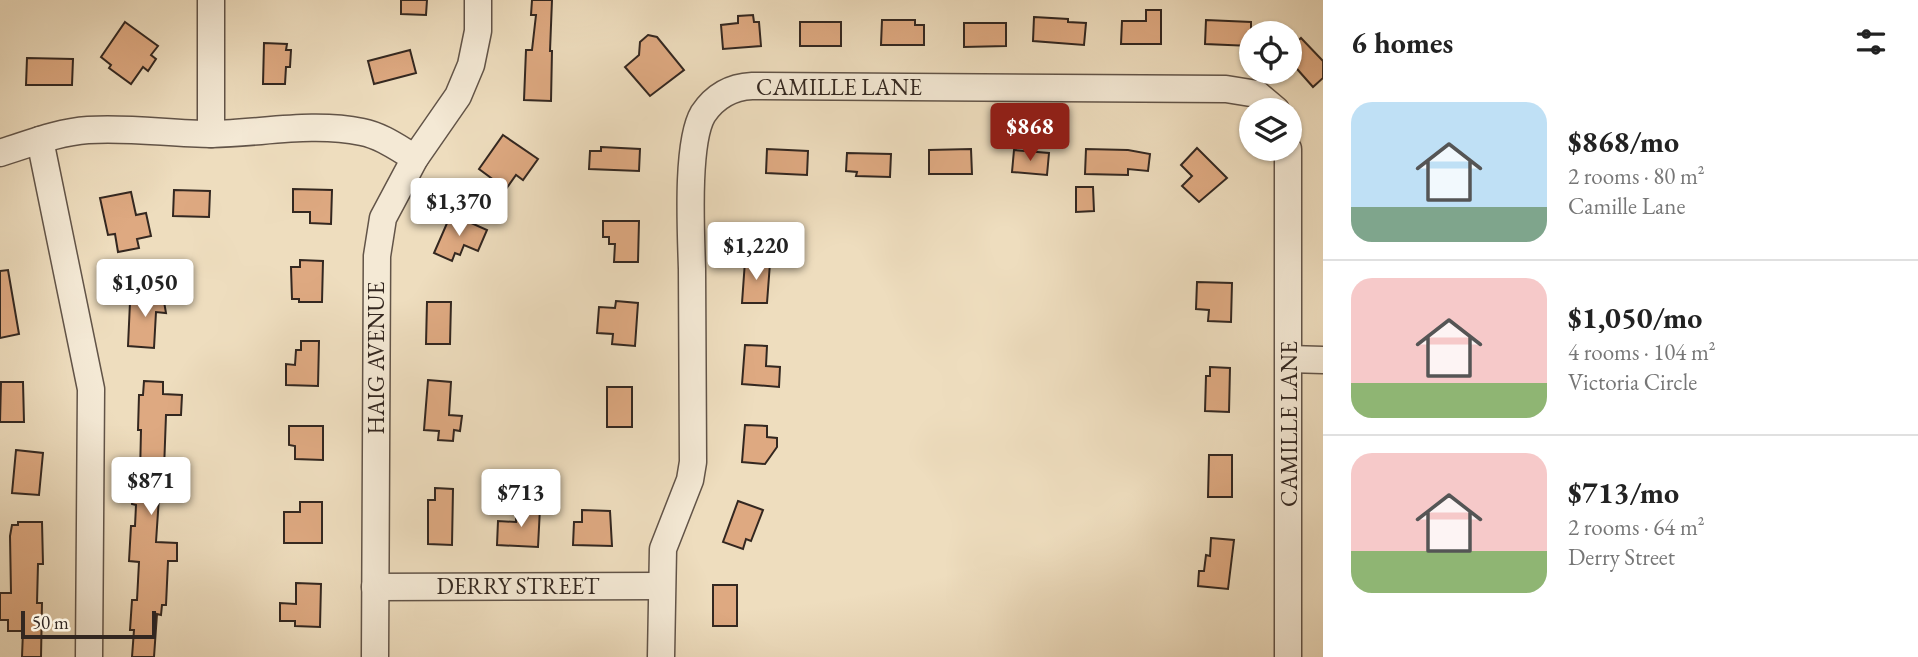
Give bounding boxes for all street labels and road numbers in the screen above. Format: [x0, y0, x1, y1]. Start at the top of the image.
street label: CAMILLE LANE [756, 72, 922, 102]
street label: HAIG AVENUE [361, 281, 391, 435]
street label: CAMILLE LANE [1274, 341, 1304, 507]
street label: DERRY STREET [436, 571, 600, 601]

